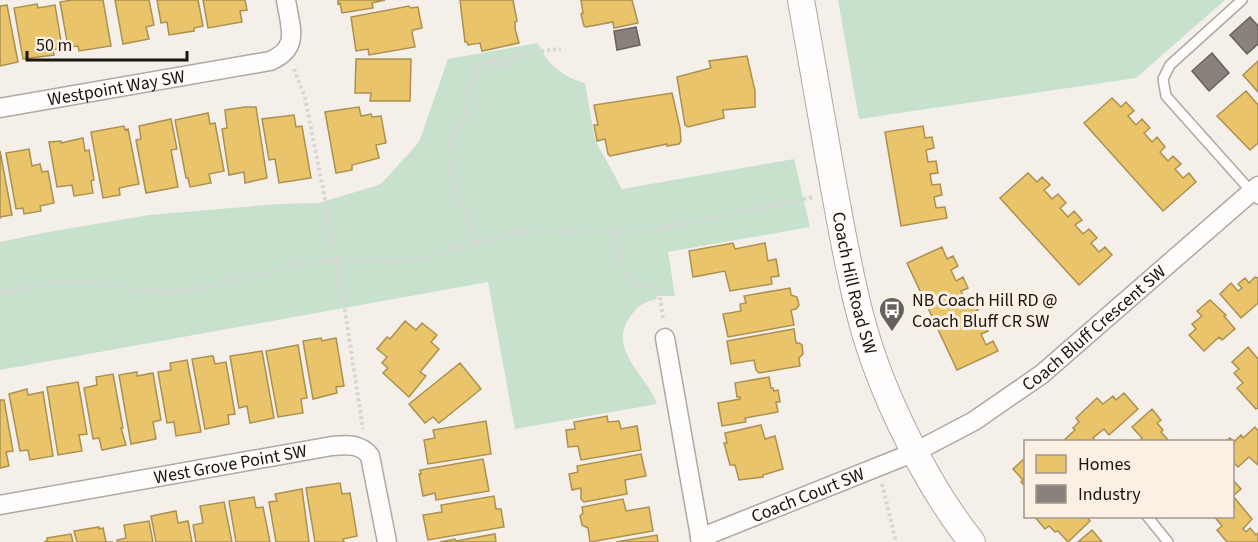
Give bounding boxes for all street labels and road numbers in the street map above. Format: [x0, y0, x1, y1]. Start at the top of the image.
street label: Westpoint Way SW [46, 64, 187, 112]
street label: Coach Hill Road SW [826, 210, 884, 357]
street label: Coach Bluff Crescent SW [1017, 259, 1171, 397]
street label: West Grove Point SW [152, 438, 309, 490]
street label: Coach Court SW [747, 461, 868, 529]

